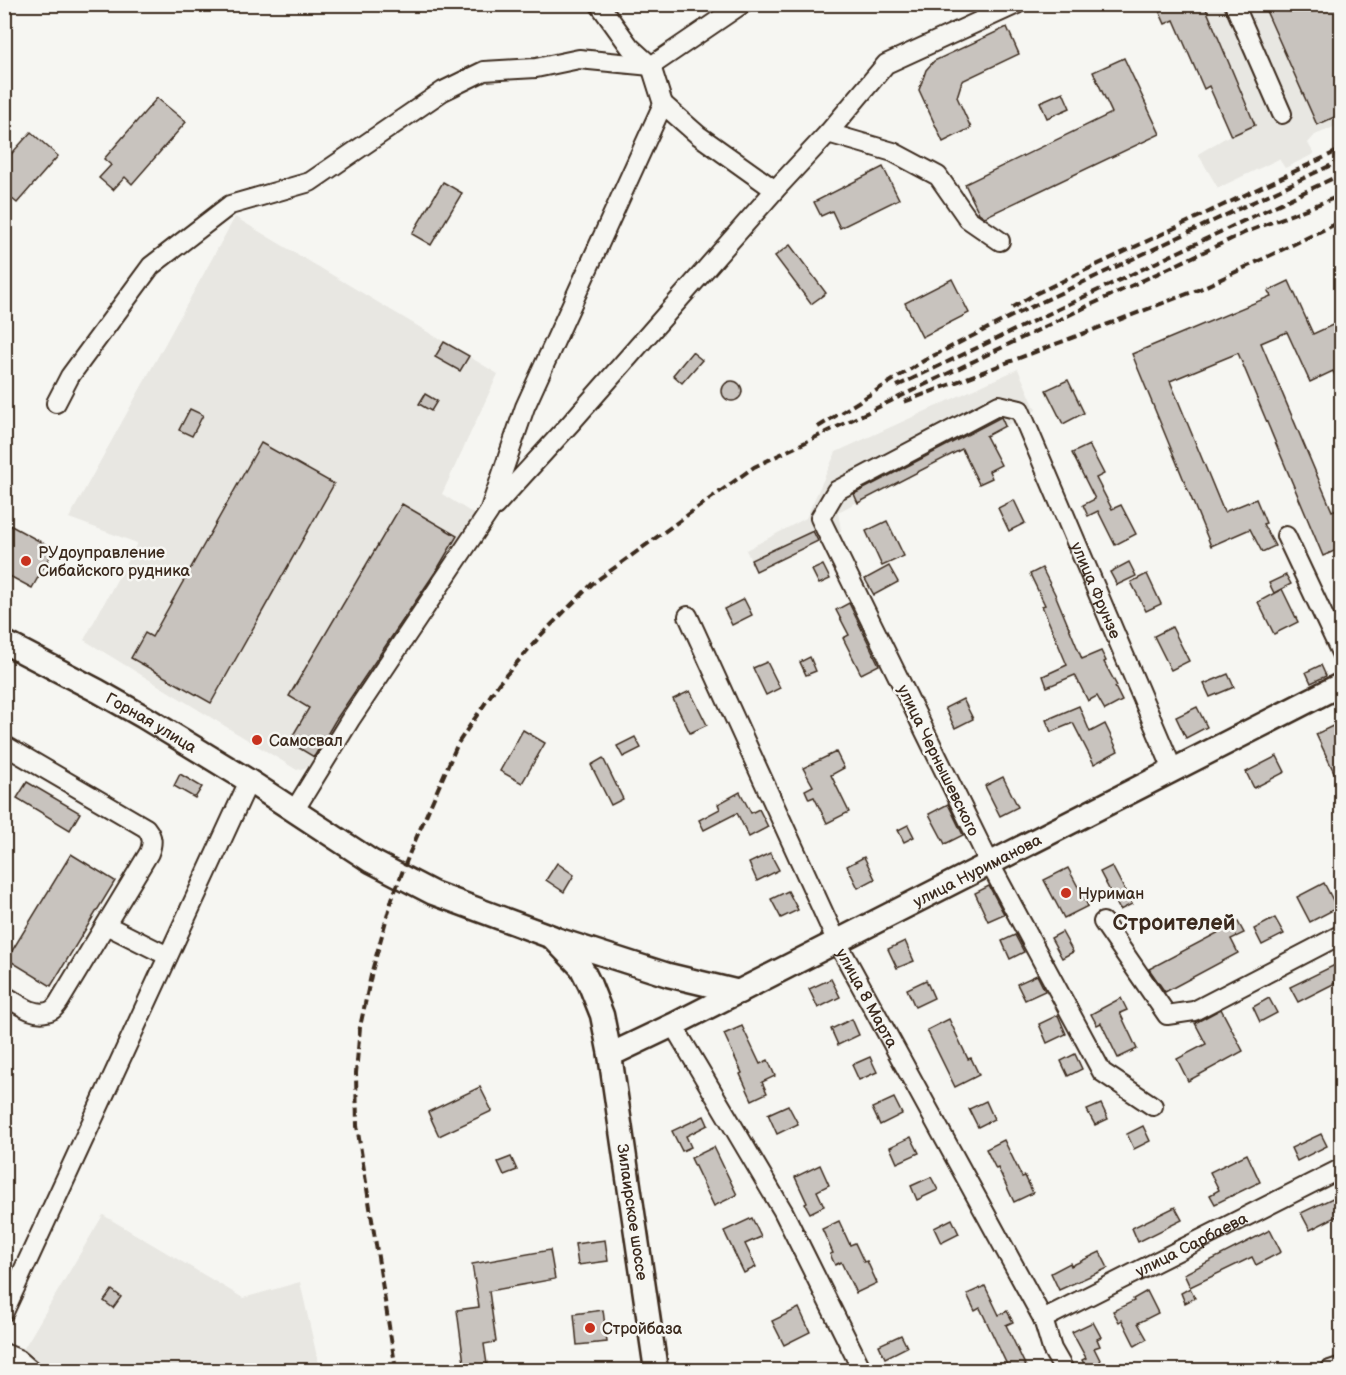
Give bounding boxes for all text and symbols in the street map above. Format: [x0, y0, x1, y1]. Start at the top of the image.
street label: улица Фрунзе [1066, 540, 1124, 642]
place label: РУдоуправление Сибайского рудника [38, 544, 190, 581]
marker: РУдоуправление Сибайского рудника [19, 554, 33, 568]
street label: улица Чернышевского [893, 682, 983, 839]
street label: Горная улица [102, 689, 200, 758]
place label: Самосвал [269, 732, 343, 751]
marker: Самосвал [250, 733, 264, 747]
street label: улица Нуриманова [910, 831, 1045, 912]
place label: Нуриман [1078, 885, 1144, 904]
marker: Нуриман [1059, 886, 1073, 900]
district label: Строителей [1112, 910, 1236, 937]
street label: улица 8 Марта [831, 945, 901, 1052]
street label: Зилаирское шоссе [612, 1143, 651, 1282]
street label: улица Сарбаева [1133, 1209, 1252, 1282]
place label: Стройбаза [602, 1320, 683, 1339]
marker: Стройбаза [583, 1321, 597, 1335]

